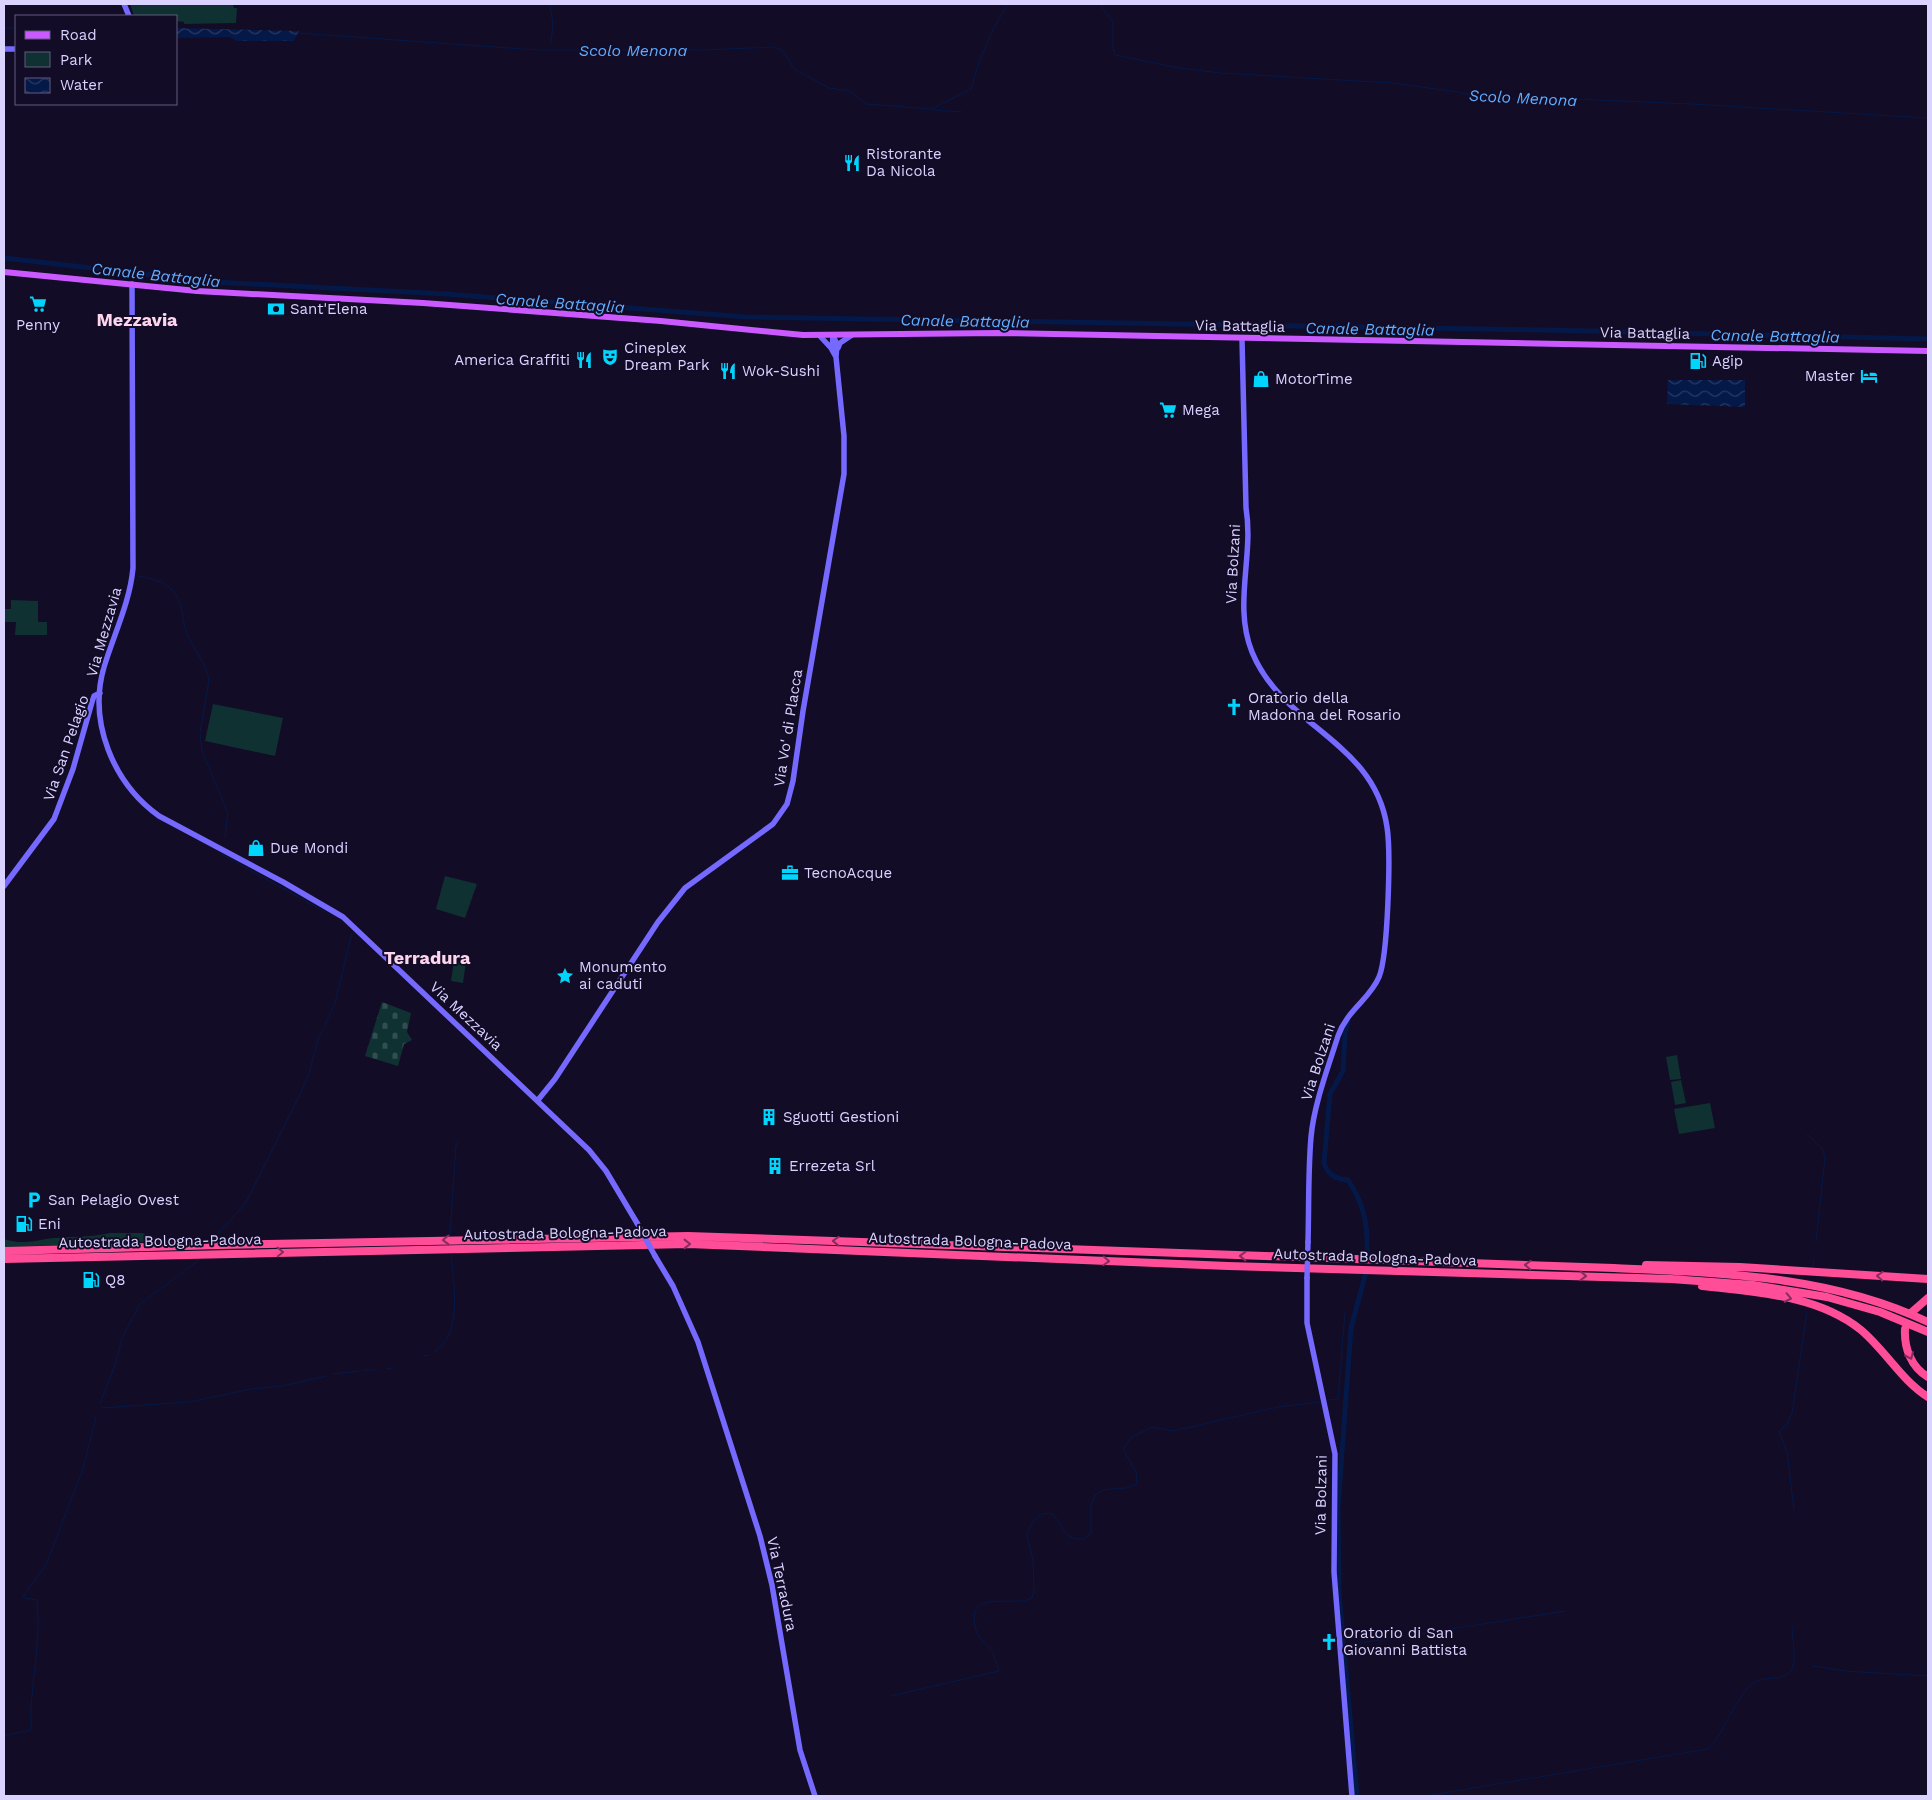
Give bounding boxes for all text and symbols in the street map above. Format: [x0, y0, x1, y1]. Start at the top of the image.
legend [15, 15, 178, 105]
text: Road [60, 26, 97, 44]
water label: Scolo Menona [579, 41, 687, 60]
text: Park [60, 51, 93, 69]
text: Water [60, 76, 103, 94]
water label: Scolo Menona [1468, 86, 1578, 110]
place label: Ristorante Da Nicola [866, 145, 942, 180]
restaurant icon: Ristorante Da Nicola [842, 153, 862, 173]
water label: Canale Battaglia [91, 259, 222, 291]
water label: Canale Battaglia [495, 289, 625, 317]
supermarket icon: Penny [28, 294, 48, 314]
bank icon: Sant'Elena [266, 299, 286, 319]
place label: Sant'Elena [290, 300, 368, 318]
district label: Mezzavia [96, 309, 178, 330]
water label: Canale Battaglia [900, 310, 1030, 332]
place label: Penny [16, 316, 60, 334]
street label: Via Battaglia [1195, 316, 1286, 336]
water label: Canale Battaglia [1305, 318, 1435, 340]
street label: Via Battaglia [1600, 323, 1691, 343]
water label: Canale Battaglia [1710, 325, 1840, 347]
place label: Cineplex Dream Park [624, 339, 710, 374]
theatre icon: Cineplex Dream Park [600, 347, 620, 367]
restaurant icon: America Graffiti [574, 350, 594, 370]
place label: America Graffiti [454, 351, 570, 369]
fuel station icon: Agip [1688, 351, 1708, 371]
place label: Agip [1712, 352, 1743, 370]
restaurant icon: Wok-Sushi [718, 361, 738, 381]
place label: Wok-Sushi [742, 362, 820, 380]
hotel icon: Master [1859, 366, 1879, 386]
place label: Master [1805, 367, 1855, 385]
shop icon: MotorTime [1251, 369, 1271, 389]
place label: MotorTime [1275, 370, 1353, 388]
supermarket icon: Mega [1158, 400, 1178, 420]
place label: Mega [1182, 401, 1220, 419]
street label: Via Bolzani [1222, 524, 1244, 604]
street label: Via Mezzavia [83, 584, 126, 679]
street label: Via Vo' di Placca [770, 667, 806, 788]
place label: Oratorio della Madonna del Rosario [1248, 689, 1401, 724]
street label: Via San Pelagio [39, 693, 93, 803]
church icon: Oratorio della Madonna del Rosario [1224, 697, 1244, 717]
shop icon: Due Mondi [246, 838, 266, 858]
place label: Due Mondi [270, 839, 348, 857]
office icon: TecnoAcque [780, 863, 800, 883]
place label: TecnoAcque [804, 864, 892, 882]
district label: Terradura [384, 947, 471, 968]
place label: Monumento ai caduti [579, 958, 667, 993]
place icon: Monumento ai caduti [555, 966, 575, 986]
street label: Via Mezzavia [426, 978, 506, 1055]
street label: Via Bolzani [1297, 1021, 1339, 1103]
building icon: Sguotti Gestioni [759, 1107, 779, 1127]
place label: Sguotti Gestioni [783, 1108, 899, 1126]
building icon: Errezeta Srl [765, 1156, 785, 1176]
place label: Errezeta Srl [789, 1157, 876, 1175]
parking icon: San Pelagio Ovest [24, 1190, 44, 1210]
place label: San Pelagio Ovest [48, 1191, 180, 1209]
fuel station icon: Eni [14, 1214, 34, 1234]
place label: Eni [38, 1215, 61, 1233]
street label: Autostrada Bologna-Padova [463, 1222, 667, 1244]
street label: Autostrada Bologna-Padova [868, 1228, 1072, 1254]
street label: Autostrada Bologna-Padova [58, 1230, 262, 1252]
one-way arrow [442, 1235, 450, 1245]
one-way arrow [832, 1236, 840, 1247]
one-way arrow [684, 1239, 692, 1249]
street label: Autostrada Bologna-Padova [1273, 1244, 1477, 1270]
one-way arrow [276, 1247, 284, 1258]
one-way arrow [1239, 1250, 1247, 1261]
one-way arrow [1102, 1255, 1110, 1266]
one-way arrow [1524, 1260, 1532, 1271]
fuel station icon: Q8 [81, 1270, 101, 1290]
one-way arrow [1875, 1270, 1883, 1281]
place label: Q8 [105, 1271, 125, 1289]
one-way arrow [1580, 1271, 1588, 1282]
one-way arrow [1783, 1293, 1792, 1303]
one-way arrow [1904, 1351, 1915, 1360]
street label: Via Bolzani [1311, 1455, 1331, 1535]
street label: Via Terradura [763, 1535, 801, 1633]
place label: Oratorio di San Giovanni Battista [1343, 1624, 1467, 1659]
church icon: Oratorio di San Giovanni Battista [1319, 1632, 1339, 1652]

